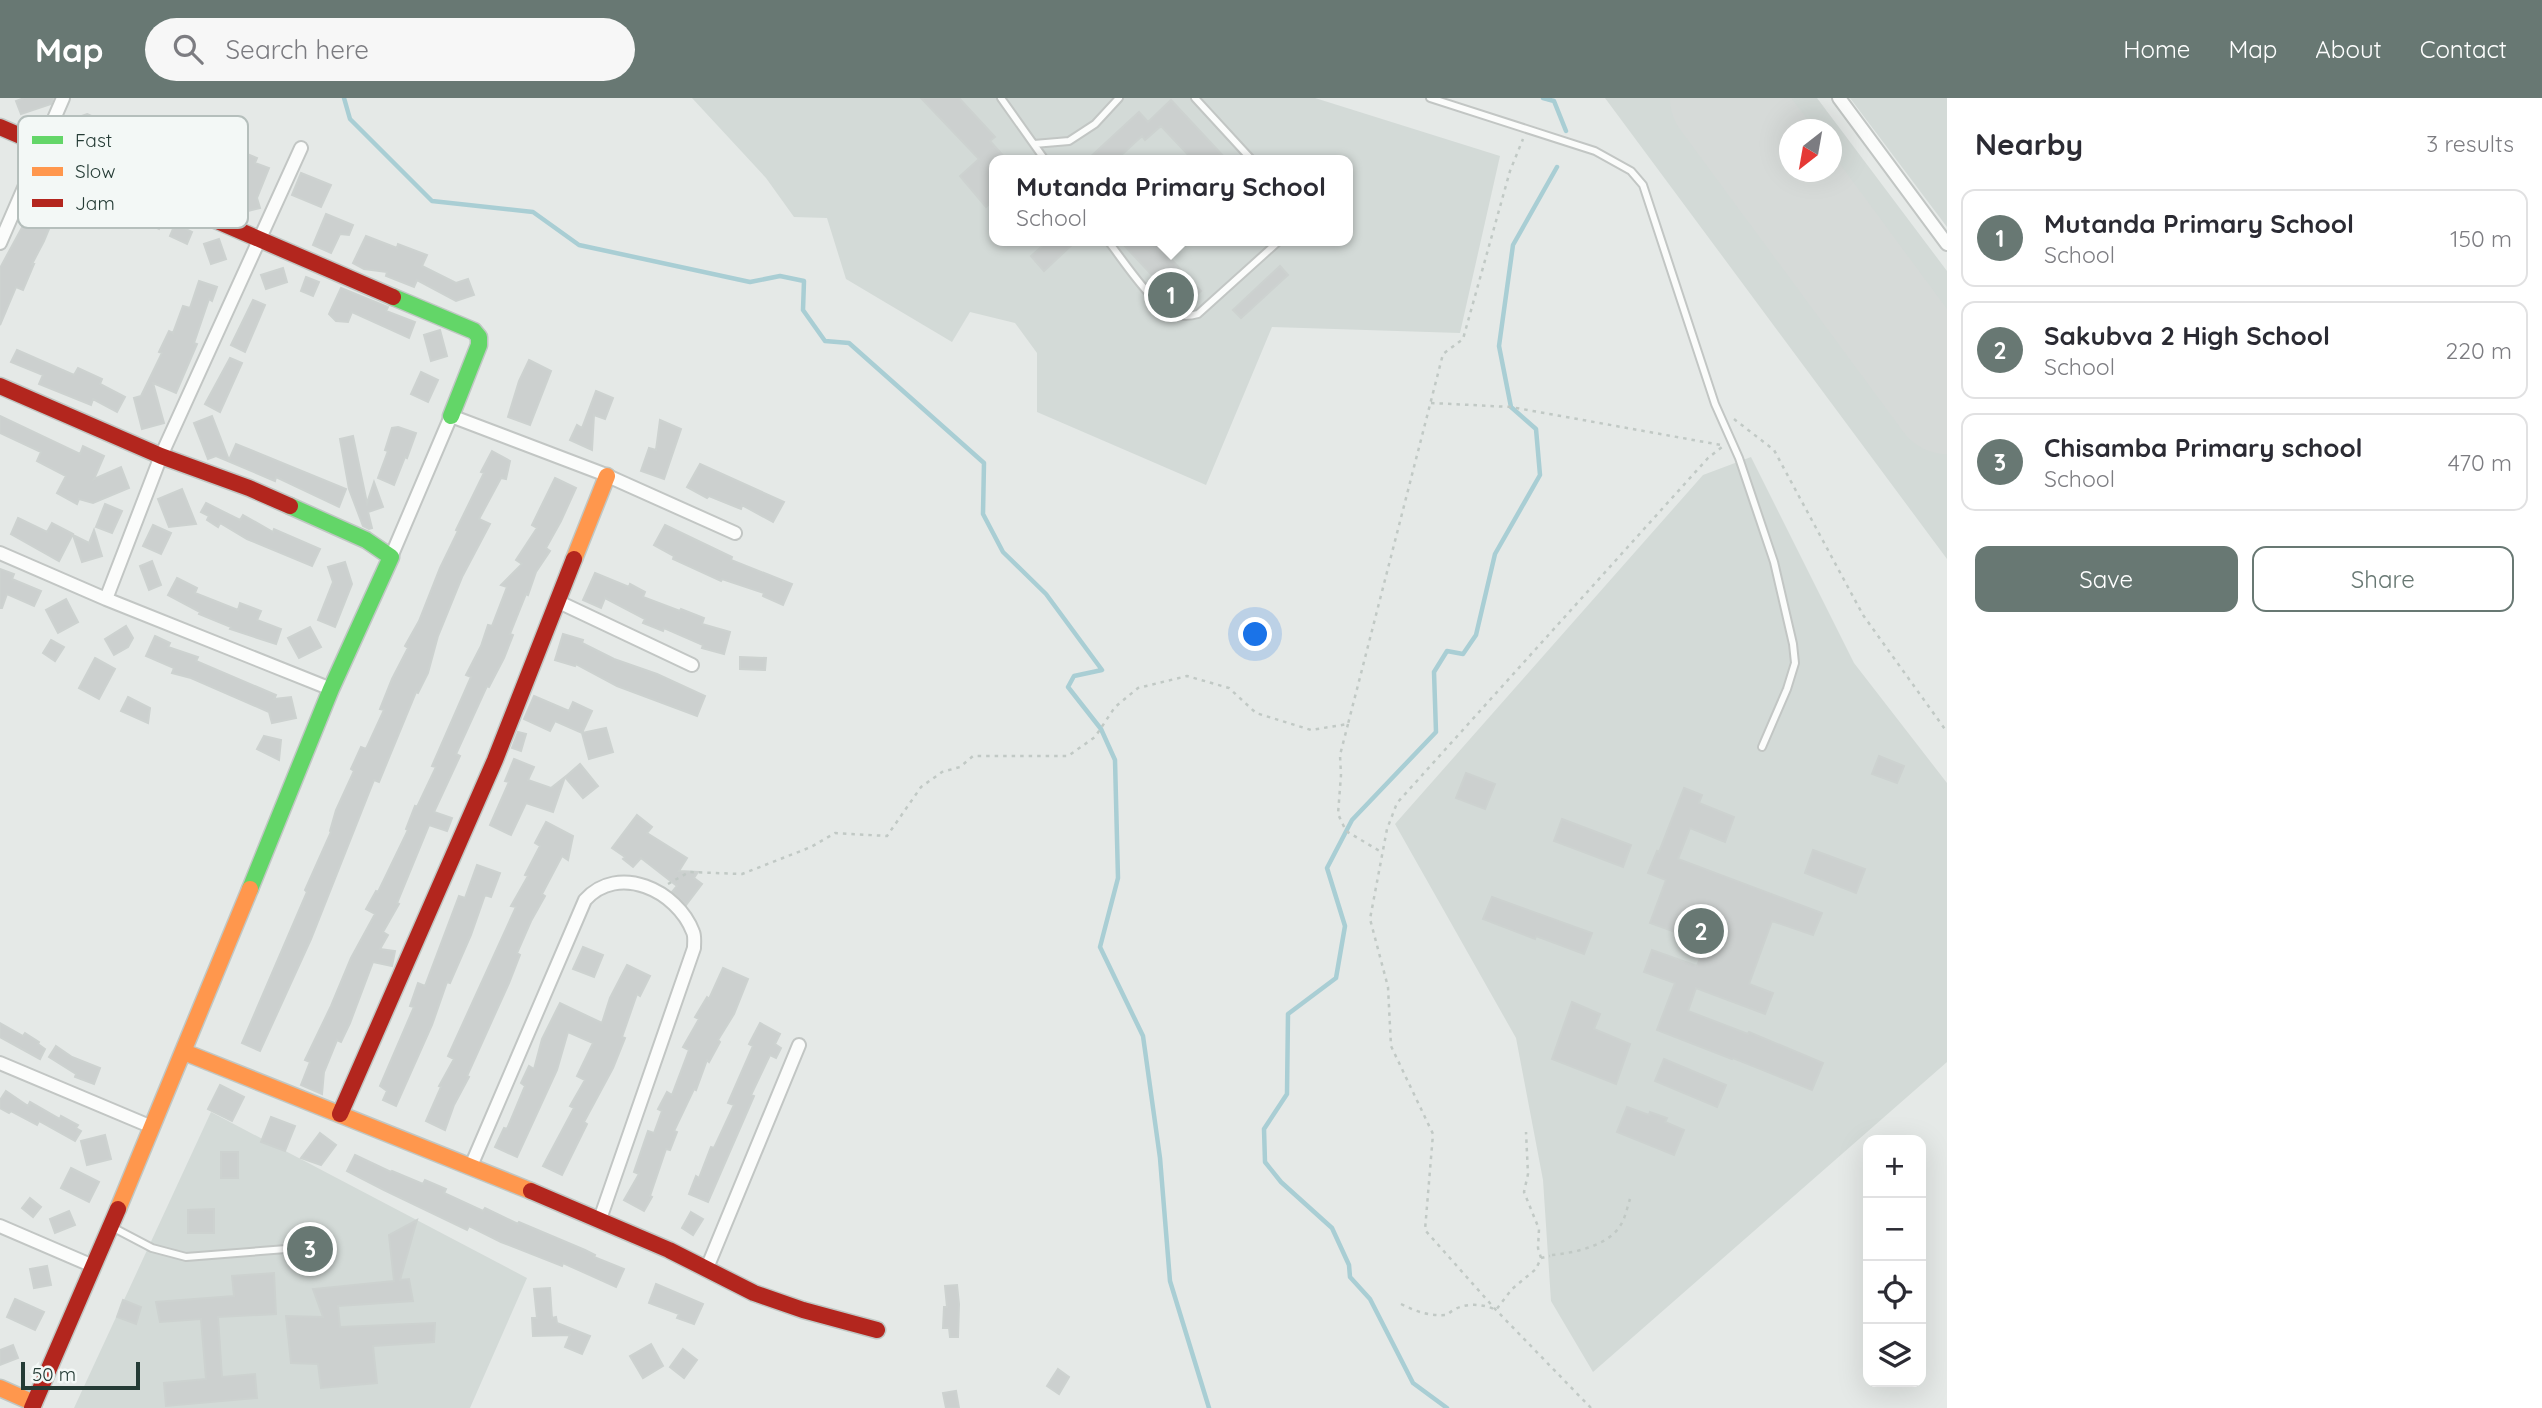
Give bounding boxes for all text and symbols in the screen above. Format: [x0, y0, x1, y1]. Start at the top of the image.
search box [145, 18, 635, 81]
text: Map [35, 29, 103, 70]
icon: search [169, 30, 207, 68]
text: Search here [225, 33, 369, 66]
text: Home [2123, 34, 2190, 64]
text: Map [2228, 34, 2277, 64]
text: About [2315, 34, 2382, 64]
text: Contact [2420, 34, 2507, 64]
legend [18, 116, 248, 228]
north arrow [1779, 119, 1842, 182]
text: Nearby [1975, 125, 2083, 163]
text: Fast [75, 128, 112, 152]
text: 3 results [2426, 129, 2514, 158]
popup [989, 155, 1353, 246]
text: Slow [75, 159, 116, 183]
text: Mutanda Primary School [1016, 170, 1326, 203]
text: Jam [75, 191, 115, 215]
text: School [1016, 203, 1087, 232]
text: Mutanda Primary School [2044, 207, 2354, 240]
text: 1 [1996, 224, 2004, 253]
text: 150 m [2450, 224, 2512, 253]
text: School [2044, 240, 2115, 269]
pin: 1 [1148, 269, 1194, 321]
text: Sakubva 2 High School [2044, 319, 2330, 352]
text: 2 [1993, 336, 2007, 365]
text: 220 m [2446, 336, 2512, 365]
text: School [2044, 352, 2115, 381]
text: Chisamba Primary school [2044, 431, 2363, 464]
text: 3 [1994, 448, 2006, 477]
text: 470 m [2448, 448, 2512, 477]
text: School [2044, 464, 2115, 493]
button: Save [1975, 546, 2238, 612]
button: Share [2252, 546, 2514, 612]
your location [1238, 617, 1272, 651]
pin: 2 [1678, 905, 1724, 957]
map controls [1863, 1135, 1926, 1387]
button: + [1863, 1135, 1926, 1198]
button: − [1863, 1198, 1926, 1261]
pin: 3 [287, 1223, 333, 1275]
button: locate [1863, 1261, 1926, 1324]
button: layers [1863, 1324, 1926, 1387]
scale bar [21, 1359, 140, 1391]
text: 50 m [32, 1362, 76, 1386]

